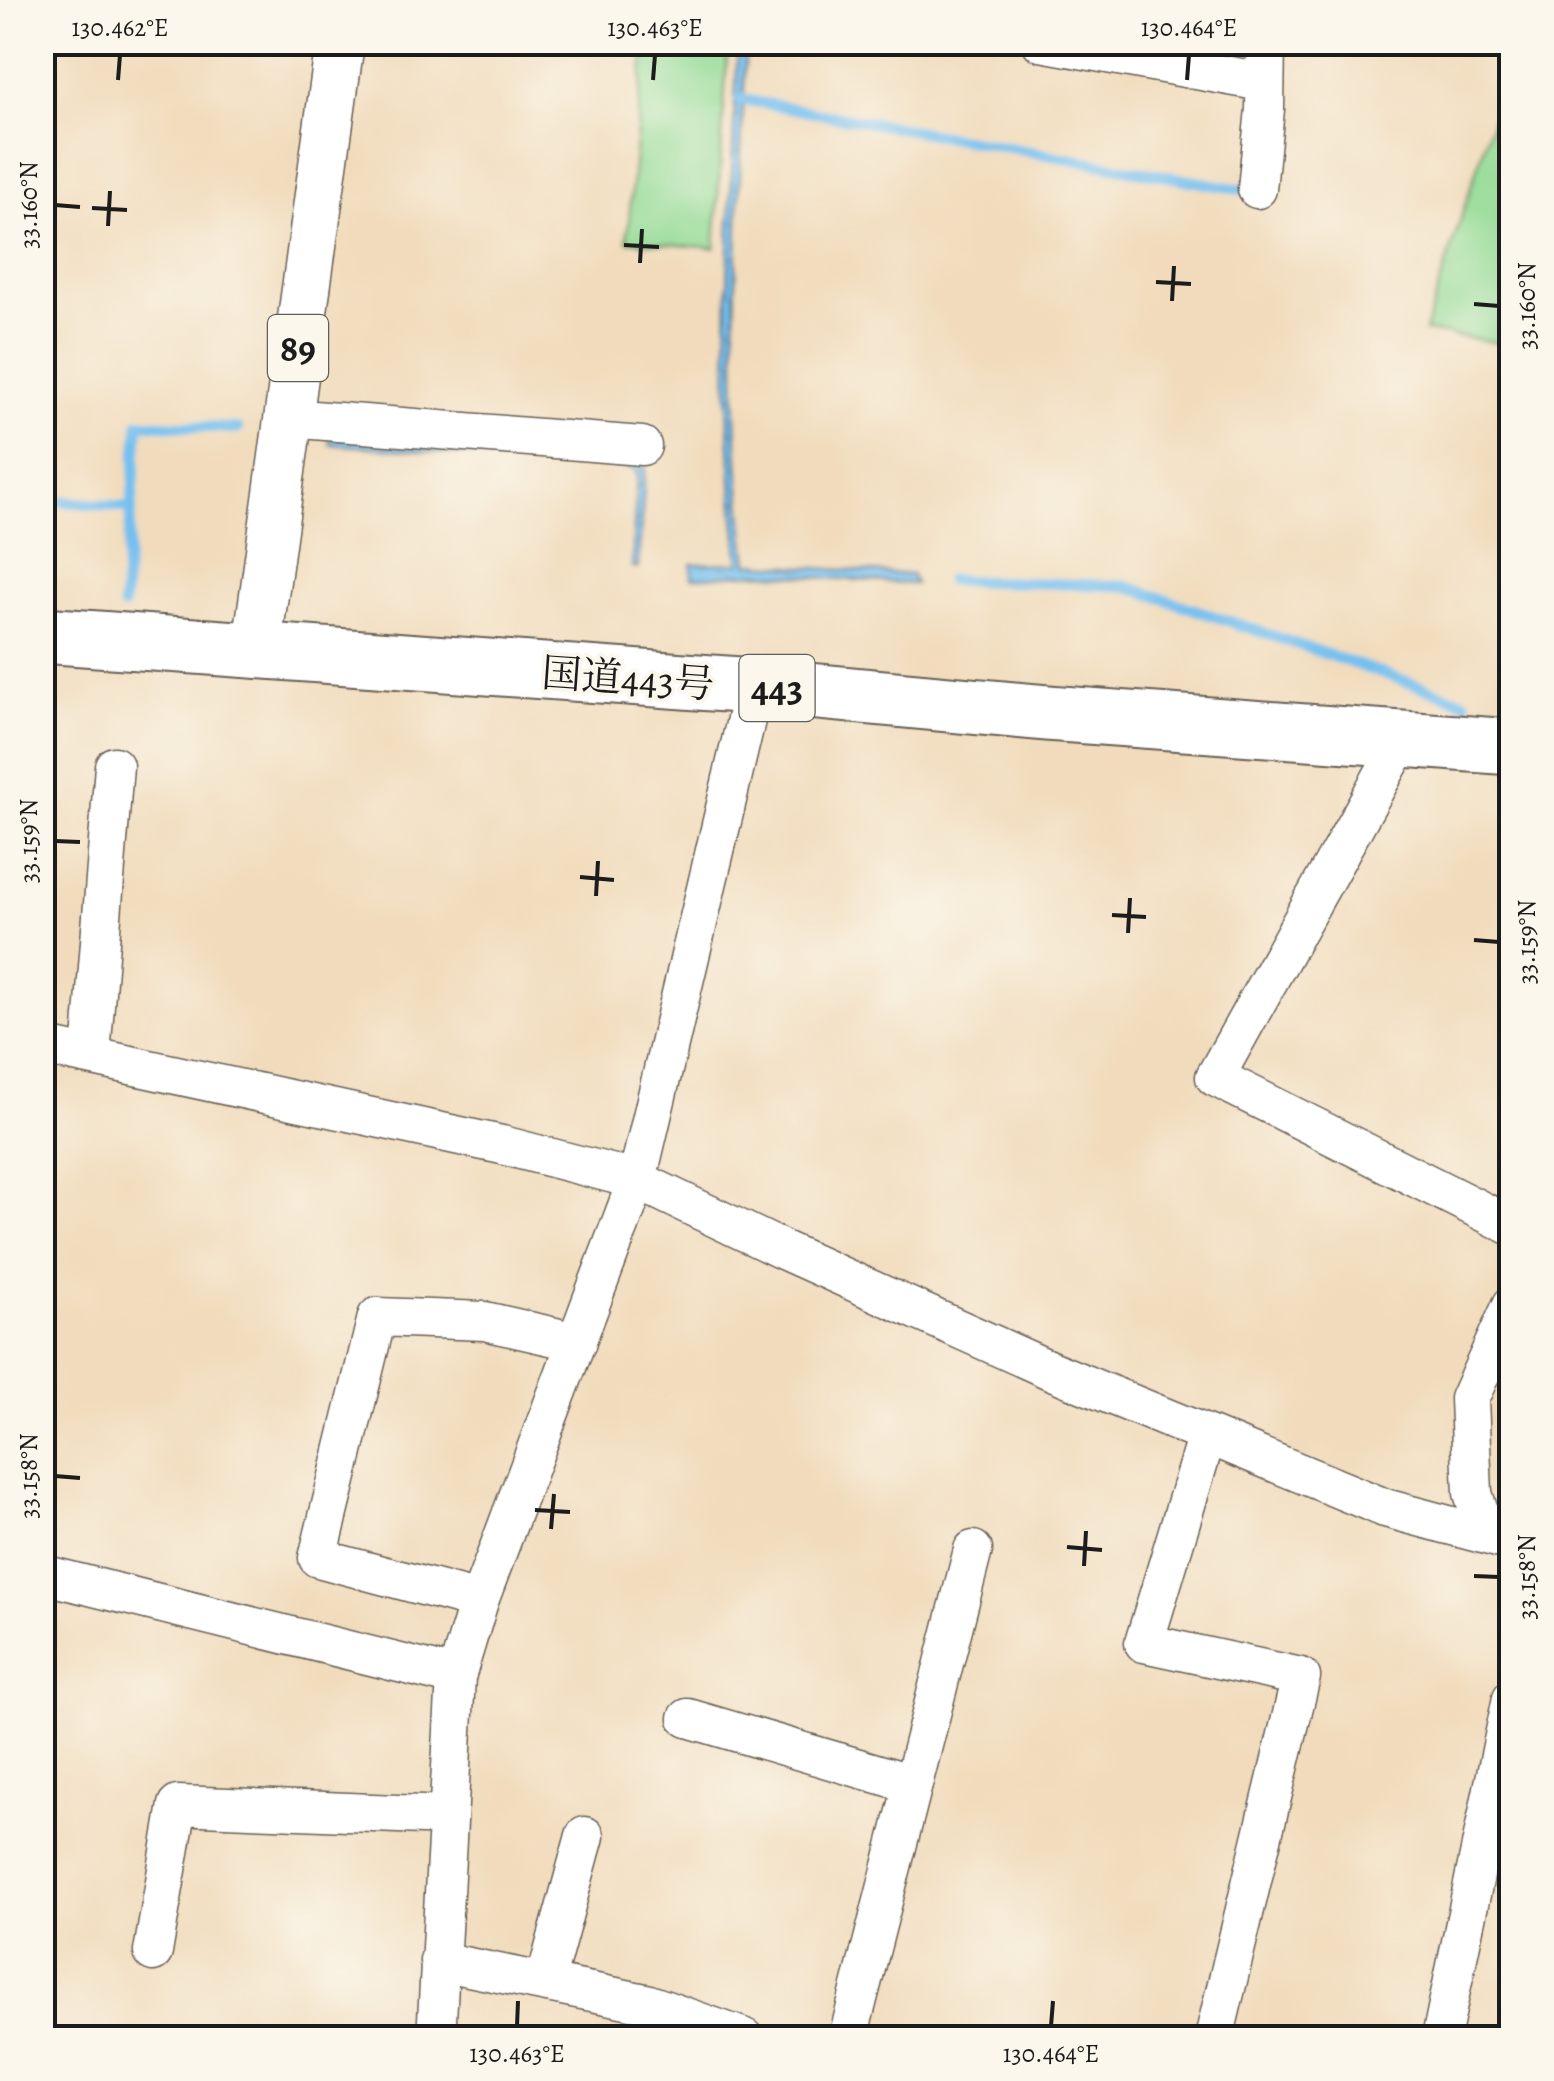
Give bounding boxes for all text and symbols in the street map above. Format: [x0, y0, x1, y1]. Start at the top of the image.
text: 130.462°E [72, 11, 168, 45]
text: 130.463°E [607, 11, 703, 45]
text: 130.464°E [1141, 11, 1237, 45]
text: 33.160°N [12, 161, 46, 249]
text: 33.160°N [1510, 262, 1544, 350]
road number: 89 [268, 315, 328, 381]
street label: 国道443号 [540, 645, 716, 712]
road number: 443 [740, 655, 814, 721]
text: 33.159°N [12, 799, 46, 883]
text: 33.159°N [1510, 900, 1544, 984]
text: 33.158°N [12, 1433, 46, 1519]
text: 33.158°N [1510, 1534, 1544, 1620]
text: 130.463°E [469, 2037, 565, 2071]
text: 130.464°E [1003, 2037, 1099, 2071]

